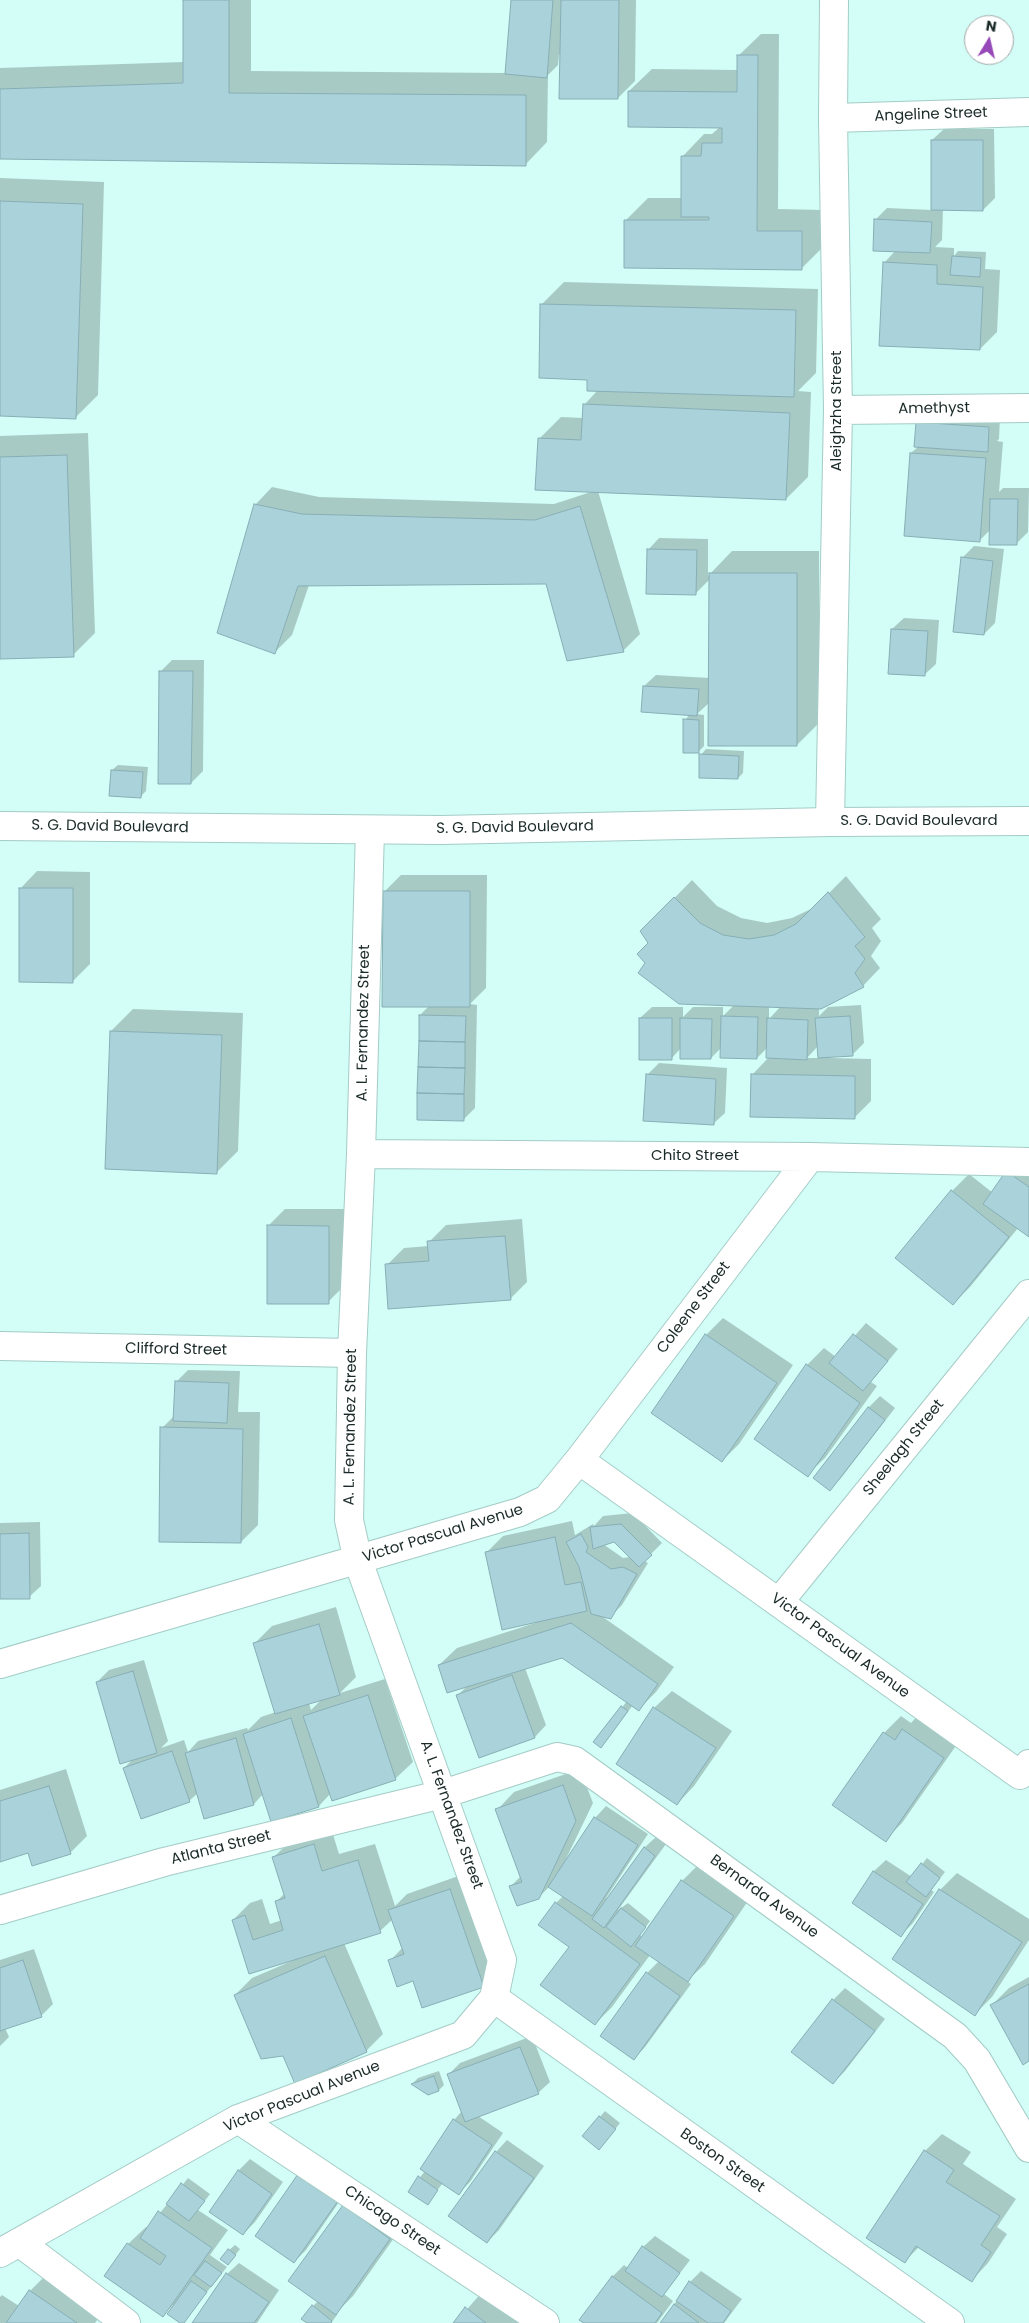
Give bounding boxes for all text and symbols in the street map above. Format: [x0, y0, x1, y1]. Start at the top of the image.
north arrow [964, 15, 1014, 65]
text: N [984, 15, 998, 37]
street label: Angeline Street [874, 104, 988, 126]
street label: Aleighzha Street [828, 350, 846, 472]
street label: Amethyst [898, 399, 970, 419]
street label: S. G. David Boulevard [840, 812, 998, 830]
street label: S. G. David Boulevard [31, 817, 189, 837]
street label: S. G. David Boulevard [436, 818, 594, 838]
street label: A. L. Fernandez Street [354, 944, 374, 1102]
street label: Chito Street [651, 1147, 739, 1165]
street label: Coleene Street [654, 1259, 734, 1357]
street label: Clifford Street [125, 1340, 227, 1360]
street label: A. L. Fernandez Street [341, 1348, 361, 1506]
street label: Sheelagh Street [860, 1396, 948, 1500]
street label: Victor Pascual Avenue [360, 1501, 526, 1567]
street label: Victor Pascual Avenue [767, 1590, 913, 1702]
street label: A. L. Fernandez Street [416, 1738, 486, 1892]
street label: Atlanta Street [169, 1827, 273, 1869]
street label: Bernarda Avenue [706, 1852, 822, 1942]
street label: Victor Pascual Avenue [221, 2057, 383, 2137]
street label: Boston Street [676, 2125, 768, 2197]
street label: Chicago Street [341, 2182, 443, 2260]

